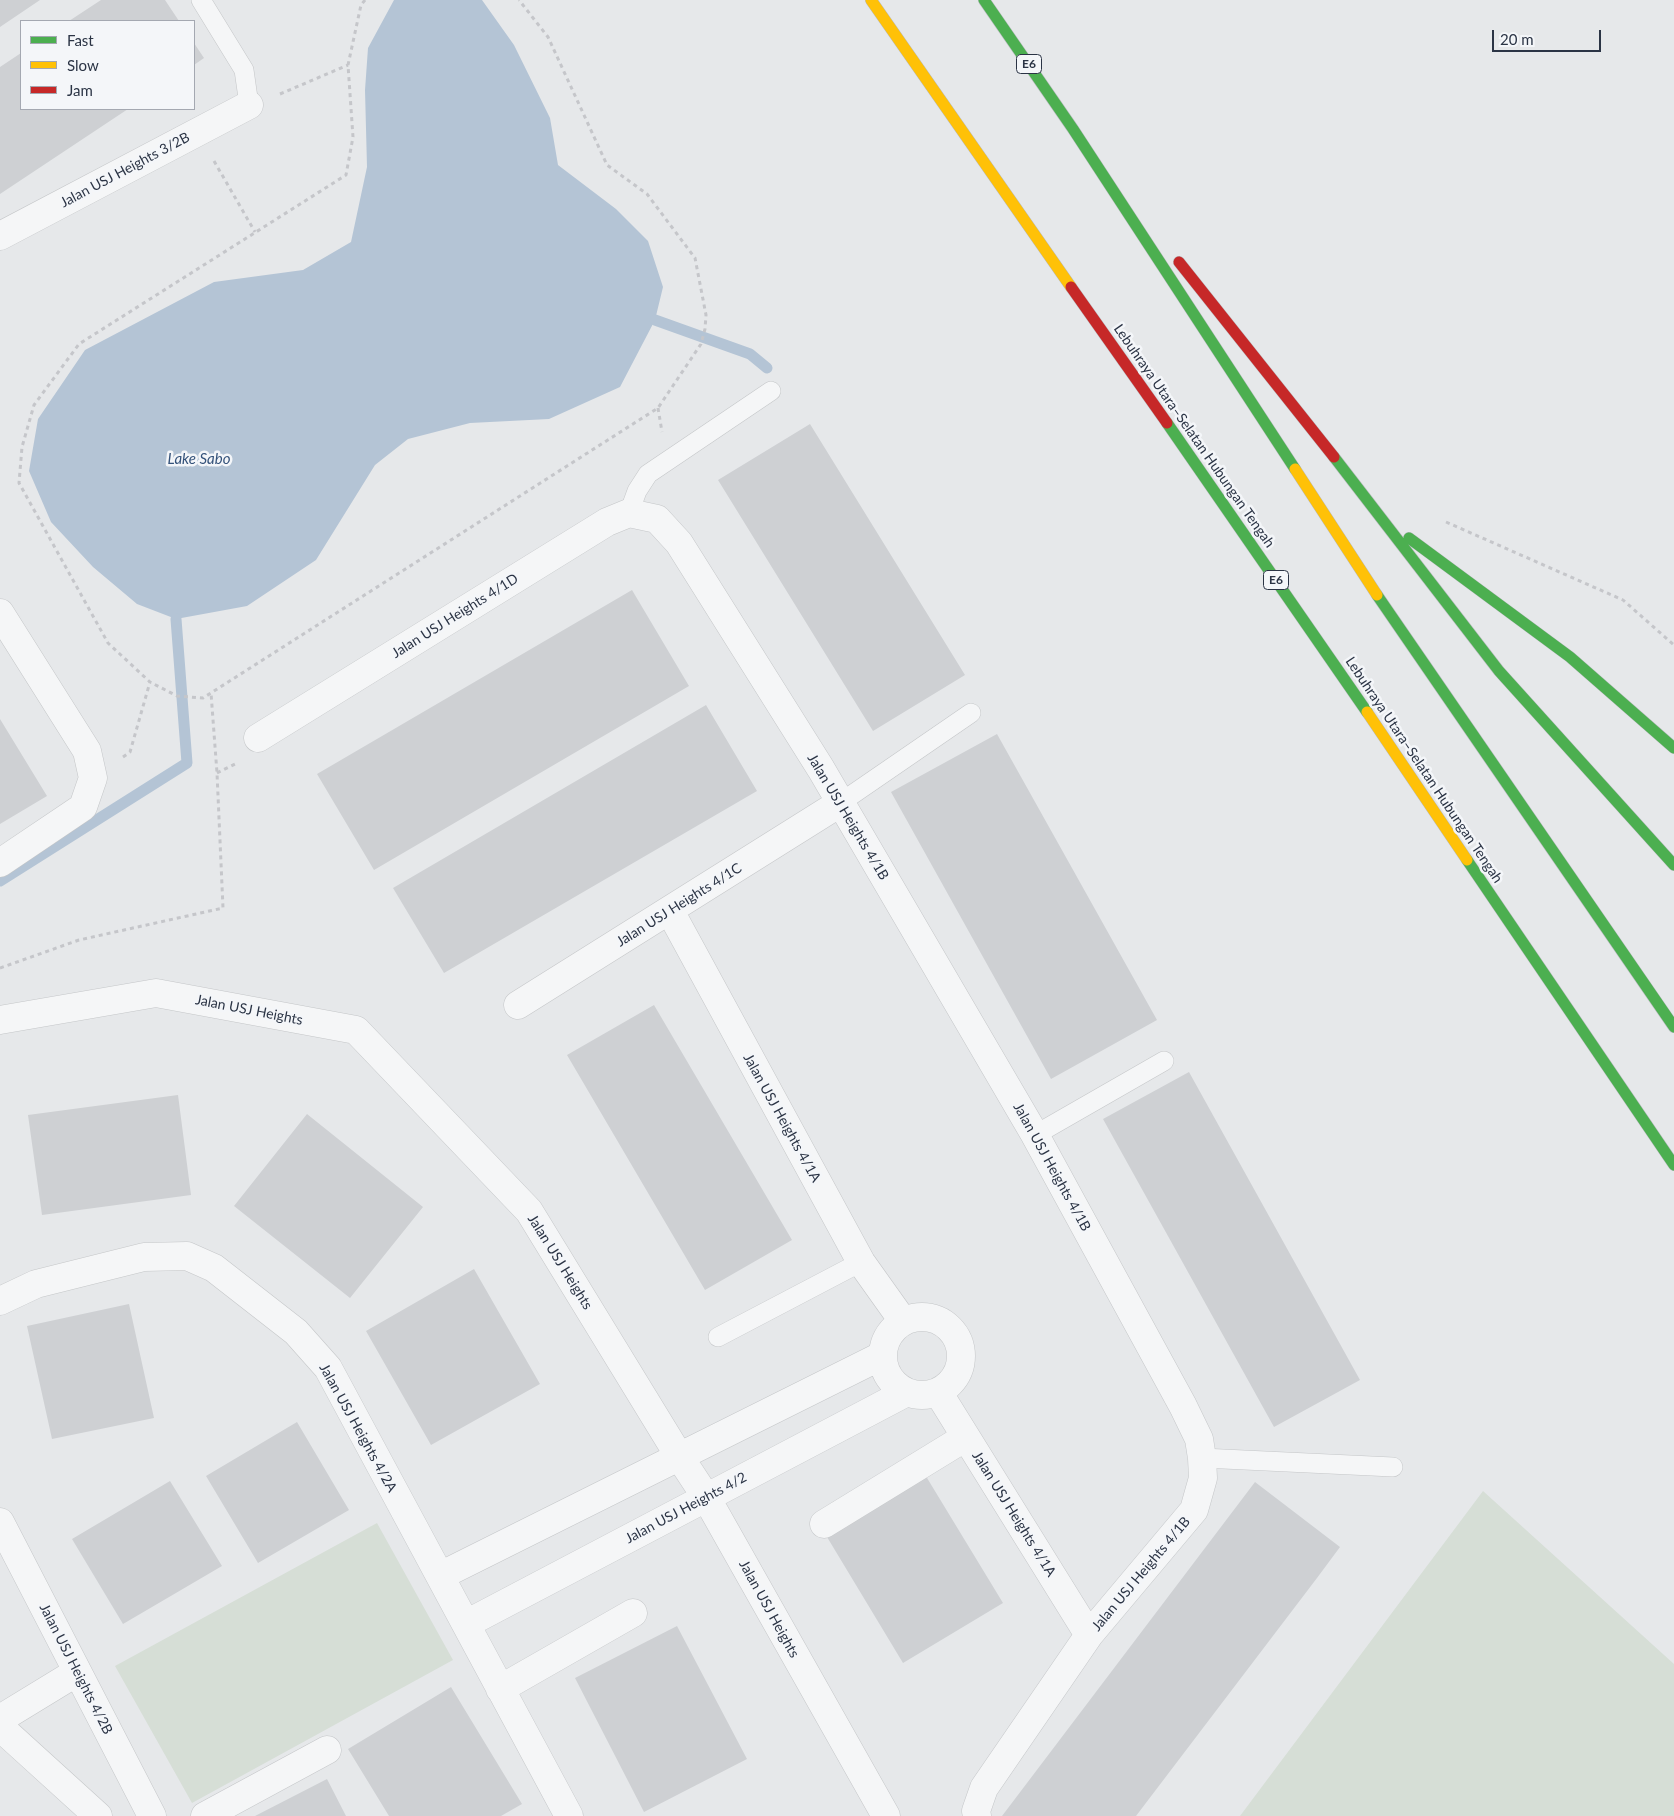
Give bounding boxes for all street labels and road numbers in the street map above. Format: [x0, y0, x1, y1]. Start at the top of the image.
road number: E6 [1016, 54, 1042, 74]
street label: Jalan USJ Heights 3/2B [57, 129, 193, 211]
street label: Lebuhraya Utara–Selatan Hubungan Tengah [1110, 321, 1278, 551]
street label: Jalan USJ Heights 4/1D [389, 570, 521, 662]
road number: E6 [1264, 570, 1288, 590]
street label: Lebuhraya Utara–Selatan Hubungan Tengah [1342, 654, 1506, 886]
street label: Jalan USJ Heights 4/1B [804, 751, 892, 883]
street label: Jalan USJ Heights 4/1C [613, 860, 745, 950]
street label: Jalan USJ Heights [194, 991, 304, 1029]
street label: Jalan USJ Heights 4/1A [740, 1051, 824, 1185]
street label: Jalan USJ Heights 4/1B [1010, 1100, 1094, 1234]
street label: Jalan USJ Heights [524, 1211, 596, 1313]
street label: Jalan USJ Heights 4/2A [316, 1361, 400, 1495]
street label: Jalan USJ Heights 4/1A [969, 1448, 1059, 1580]
street label: Jalan USJ Heights 4/2 [622, 1469, 750, 1547]
street label: Jalan USJ Heights 4/1B [1088, 1513, 1194, 1635]
street label: Jalan USJ Heights [735, 1557, 803, 1661]
street label: Jalan USJ Heights 4/2B [36, 1601, 116, 1737]

